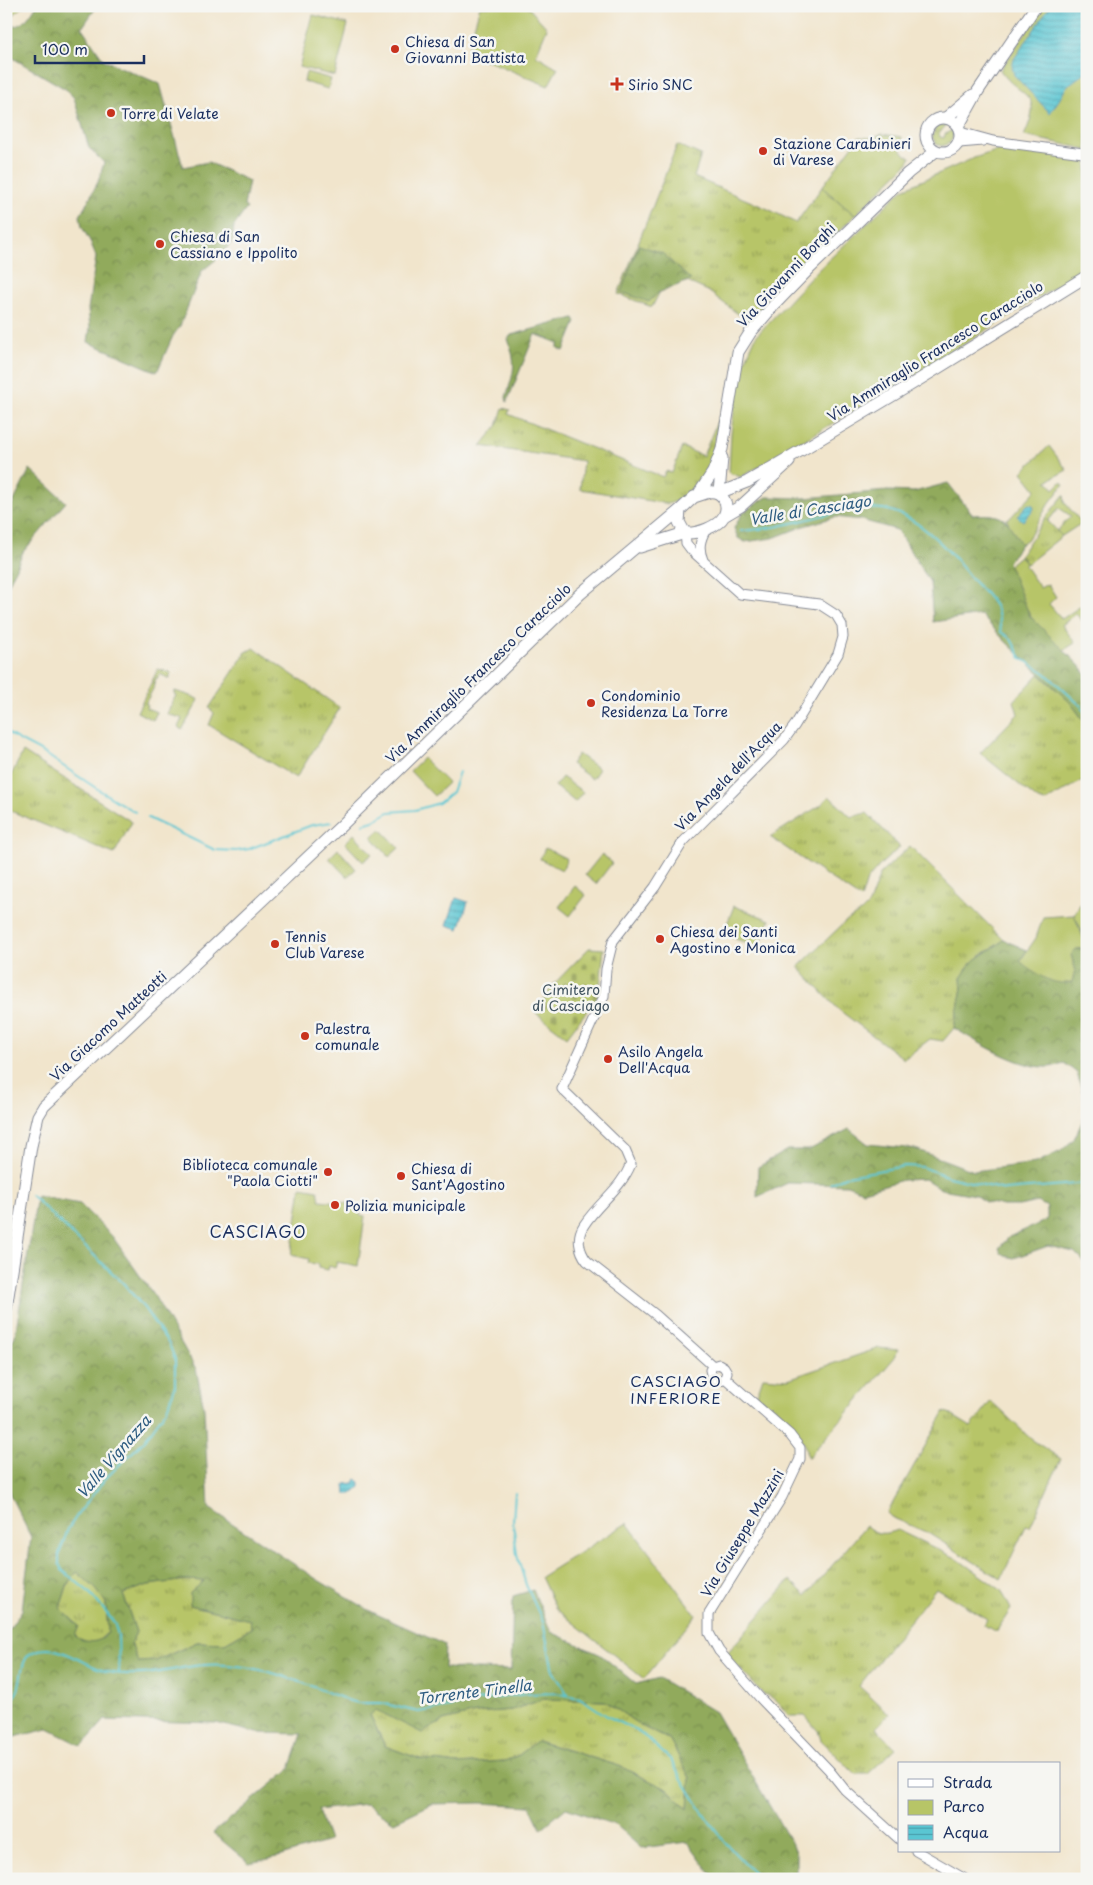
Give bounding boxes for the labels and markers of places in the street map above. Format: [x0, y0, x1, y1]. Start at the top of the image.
place label: Chiesa di San Giovanni Battista [405, 31, 525, 68]
marker: Chiesa di San Giovanni Battista [389, 43, 401, 55]
place label: Sirio SNC [628, 74, 693, 95]
marker: Sirio SNC [610, 77, 624, 91]
place label: Torre di Velate [121, 103, 219, 124]
marker: Torre di Velate [105, 107, 117, 119]
place label: Stazione Carabinieri di Varese [773, 133, 911, 170]
marker: Stazione Carabinieri di Varese [757, 145, 769, 157]
place label: Chiesa di San Cassiano e Ippolito [170, 226, 298, 263]
marker: Chiesa di San Cassiano e Ippolito [154, 238, 166, 250]
place label: Condominio Residenza La Torre [601, 685, 728, 722]
marker: Condominio Residenza La Torre [585, 697, 597, 709]
place label: Chiesa dei Santi Agostino e Monica [670, 921, 796, 958]
place label: Tennis Club Varese [285, 926, 365, 963]
marker: Chiesa dei Santi Agostino e Monica [654, 933, 666, 945]
marker: Tennis Club Varese [269, 938, 281, 950]
place label: Palestra comunale [315, 1018, 380, 1055]
marker: Palestra comunale [299, 1030, 311, 1042]
place label: Asilo Angela Dell'Acqua [618, 1041, 703, 1078]
marker: Asilo Angela Dell'Acqua [602, 1053, 614, 1065]
place label: Biblioteca comunale "Paola Ciotti" [182, 1154, 318, 1191]
place label: Chiesa di Sant'Agostino [411, 1158, 505, 1195]
marker: Biblioteca comunale "Paola Ciotti" [322, 1166, 334, 1178]
marker: Chiesa di Sant'Agostino [395, 1170, 407, 1182]
place label: Polizia municipale [345, 1195, 466, 1216]
marker: Polizia municipale [329, 1199, 341, 1211]

